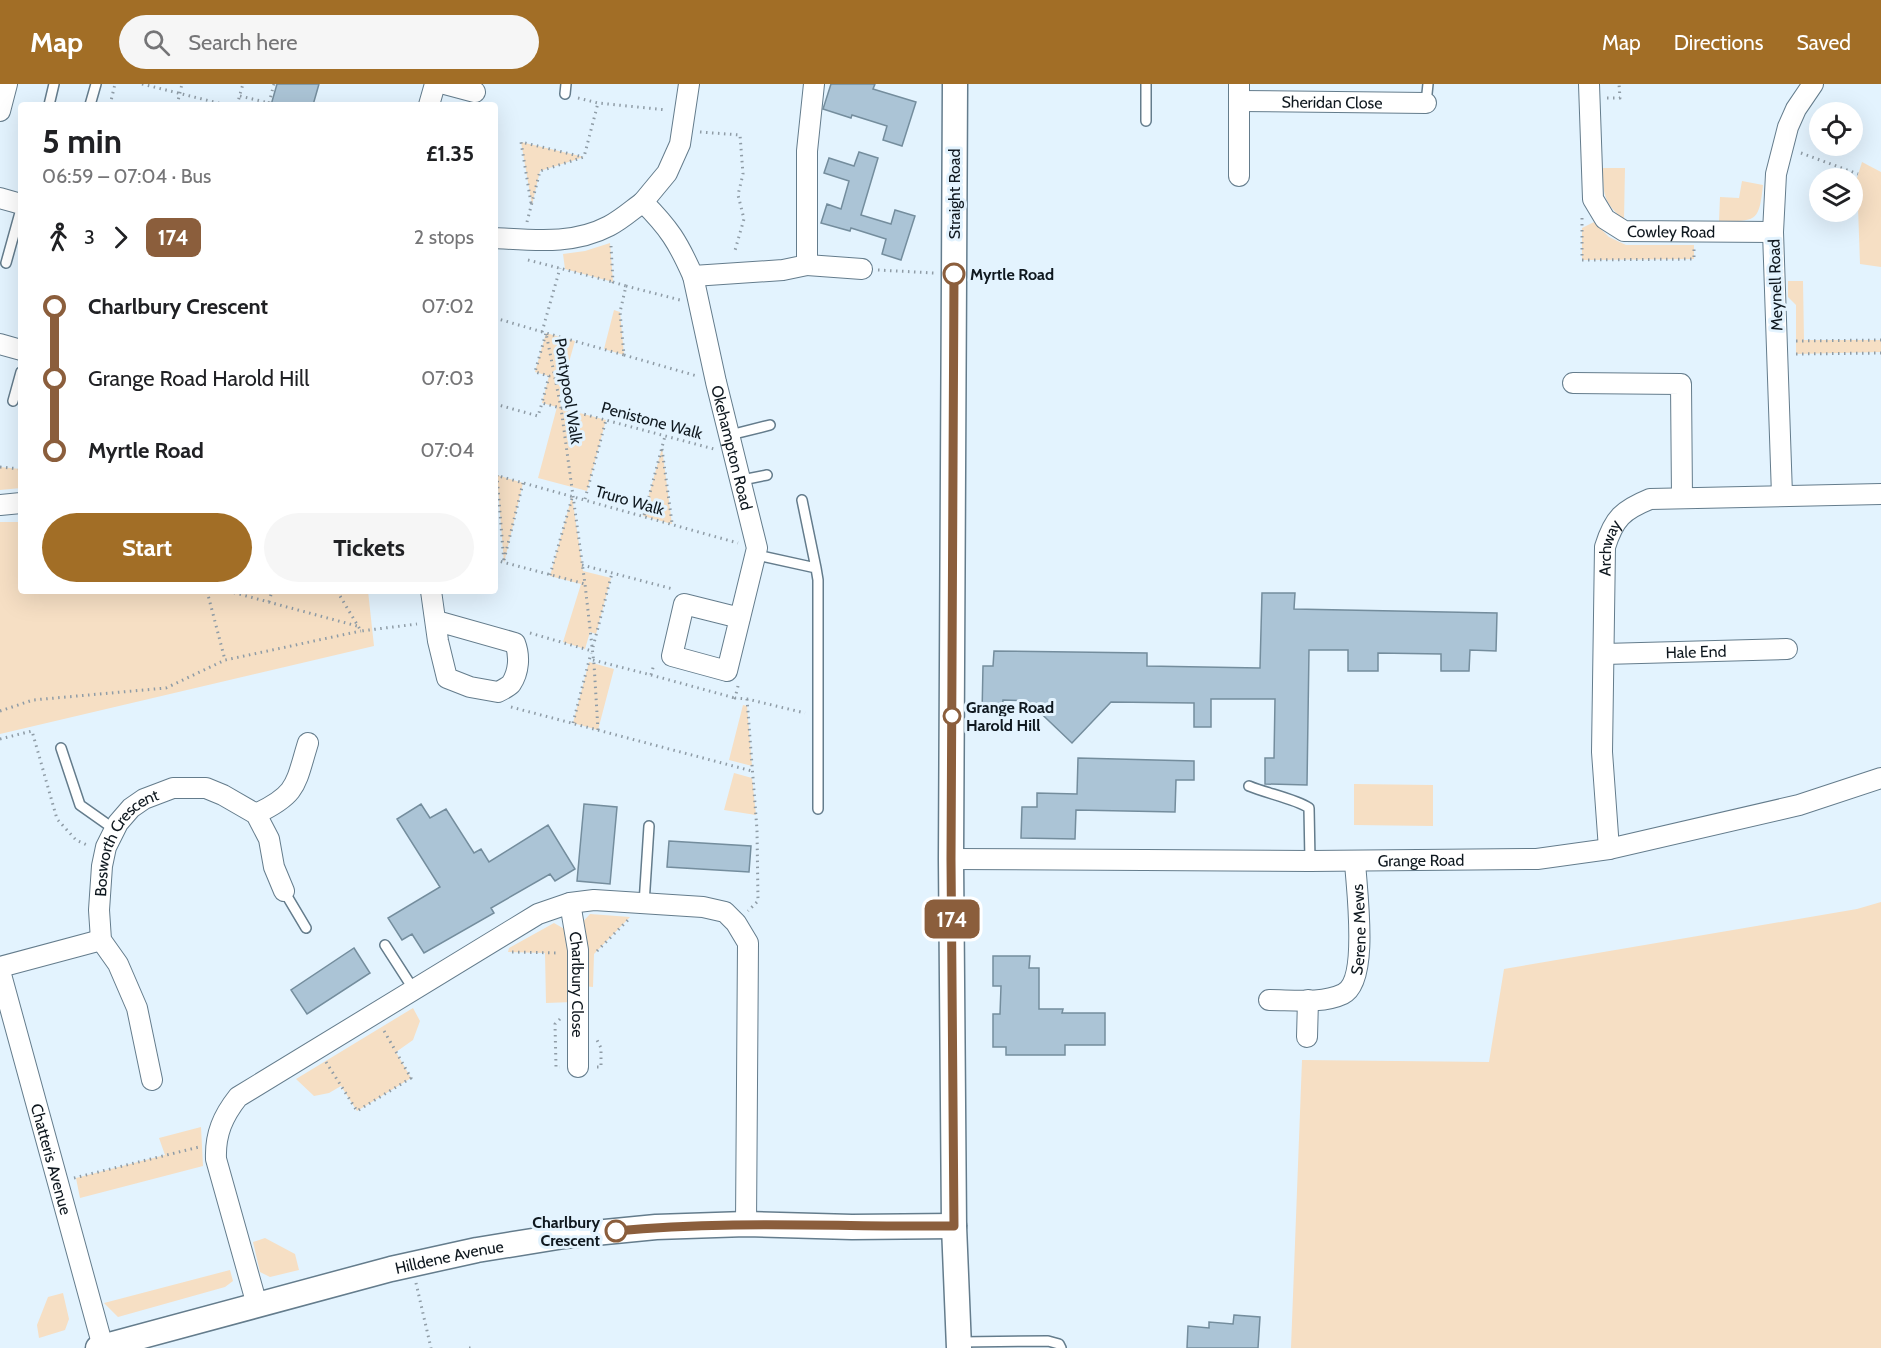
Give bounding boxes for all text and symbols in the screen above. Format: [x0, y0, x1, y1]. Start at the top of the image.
search box [119, 15, 539, 69]
text: Map [30, 25, 83, 59]
icon: search [140, 26, 173, 59]
text: Search here [188, 29, 297, 56]
text: Map [1602, 30, 1641, 55]
text: Directions [1674, 30, 1763, 55]
text: Saved [1796, 30, 1851, 55]
street label: Sheridan Close [1281, 92, 1383, 113]
map controls [1809, 102, 1863, 222]
button: locate [1809, 102, 1863, 156]
text: 5 min [42, 121, 122, 161]
text: £1.35 [426, 140, 474, 167]
street label: Straight Road [945, 149, 964, 239]
text: 06:59 – 07:04 · Bus [42, 164, 211, 188]
button: layers [1809, 168, 1863, 222]
icon: walk [42, 221, 75, 254]
icon: forward [104, 221, 137, 254]
street label: Cowley Road [1627, 222, 1715, 242]
text: 3 [84, 225, 95, 249]
text: 174 [158, 225, 189, 250]
text: 2 stops [414, 225, 474, 249]
street label: Meynell Road [1764, 239, 1787, 331]
marker: Myrtle Road [943, 263, 965, 285]
place label: Myrtle Road [970, 265, 1054, 284]
text: Charlbury Crescent [88, 293, 268, 320]
text: 07:02 [422, 294, 474, 318]
street label: Pontypool Walk [551, 337, 586, 446]
text: Grange Road Harold Hill [88, 365, 309, 392]
text: 07:03 [421, 366, 474, 390]
street label: Okehampton Road [707, 383, 756, 512]
street label: Penistone Walk [599, 398, 705, 443]
text: Myrtle Road [88, 437, 204, 464]
text: 07:04 [421, 438, 474, 462]
street label: Truro Walk [593, 482, 667, 520]
button: Start [42, 513, 252, 582]
button: Tickets [264, 513, 474, 582]
street label: Archway [1596, 516, 1625, 576]
street label: Hale End [1665, 642, 1727, 662]
place label: Grange Road Harold Hill [966, 698, 1054, 735]
marker: Grange Road Harold Hill [943, 707, 961, 725]
street label: Bosworth Crescent [91, 785, 162, 897]
street label: Grange Road [1378, 851, 1464, 870]
street label: Serene Mews [1347, 883, 1370, 977]
line badge: 174 [918, 900, 986, 938]
text: 174 [937, 907, 967, 932]
street label: Charlbury Close [565, 930, 587, 1037]
street label: Chatteris Avenue [27, 1101, 75, 1217]
place label: Charlbury Crescent [532, 1213, 600, 1250]
marker: Charlbury Crescent [605, 1220, 627, 1242]
street label: Hilldene Avenue [393, 1237, 505, 1278]

